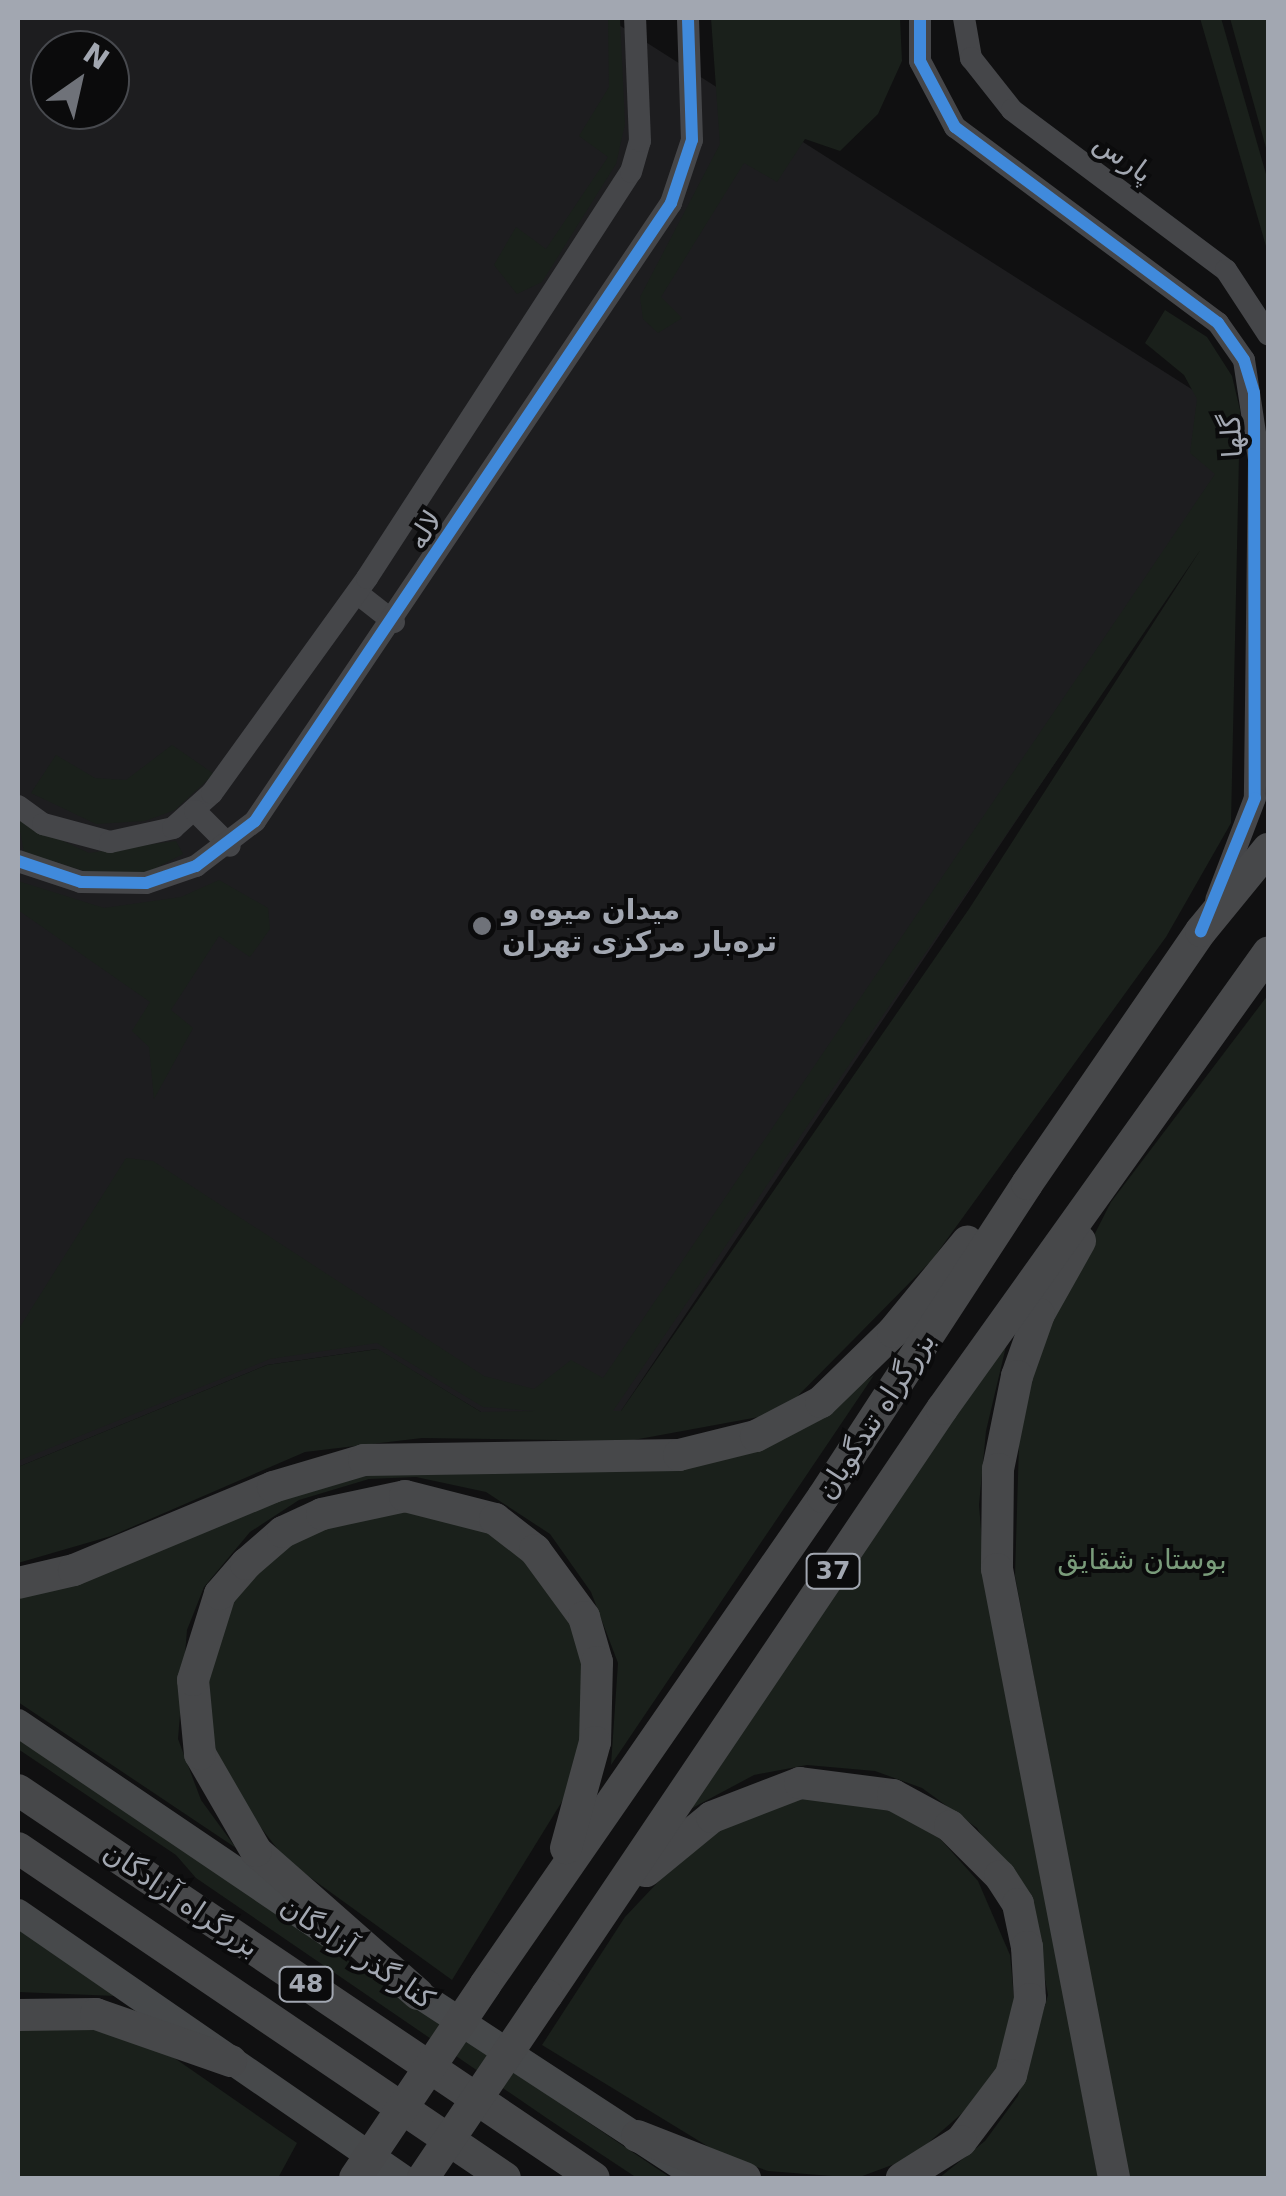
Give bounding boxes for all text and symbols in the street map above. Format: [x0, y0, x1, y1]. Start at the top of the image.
north arrow [30, 30, 130, 130]
text: N [77, 36, 115, 77]
street label: پارس [1087, 126, 1159, 190]
street label: گلها [1214, 413, 1250, 459]
street label: لاله [400, 504, 450, 556]
place label: میدان میوه و تره‌بار مرکزی تهران [502, 893, 777, 959]
marker: میدان میوه و تره‌بار مرکزی تهران [471, 915, 493, 937]
street label: بزرگراه تندگویان [809, 1326, 943, 1506]
park label: بوستان شقایق [1057, 1543, 1227, 1577]
road number: 37 [806, 1551, 860, 1591]
street label: بزرگراه آزادگان [97, 1836, 265, 1964]
street label: کنارگذر آزادگان [274, 1889, 440, 2017]
road number: 48 [278, 1964, 334, 2004]

